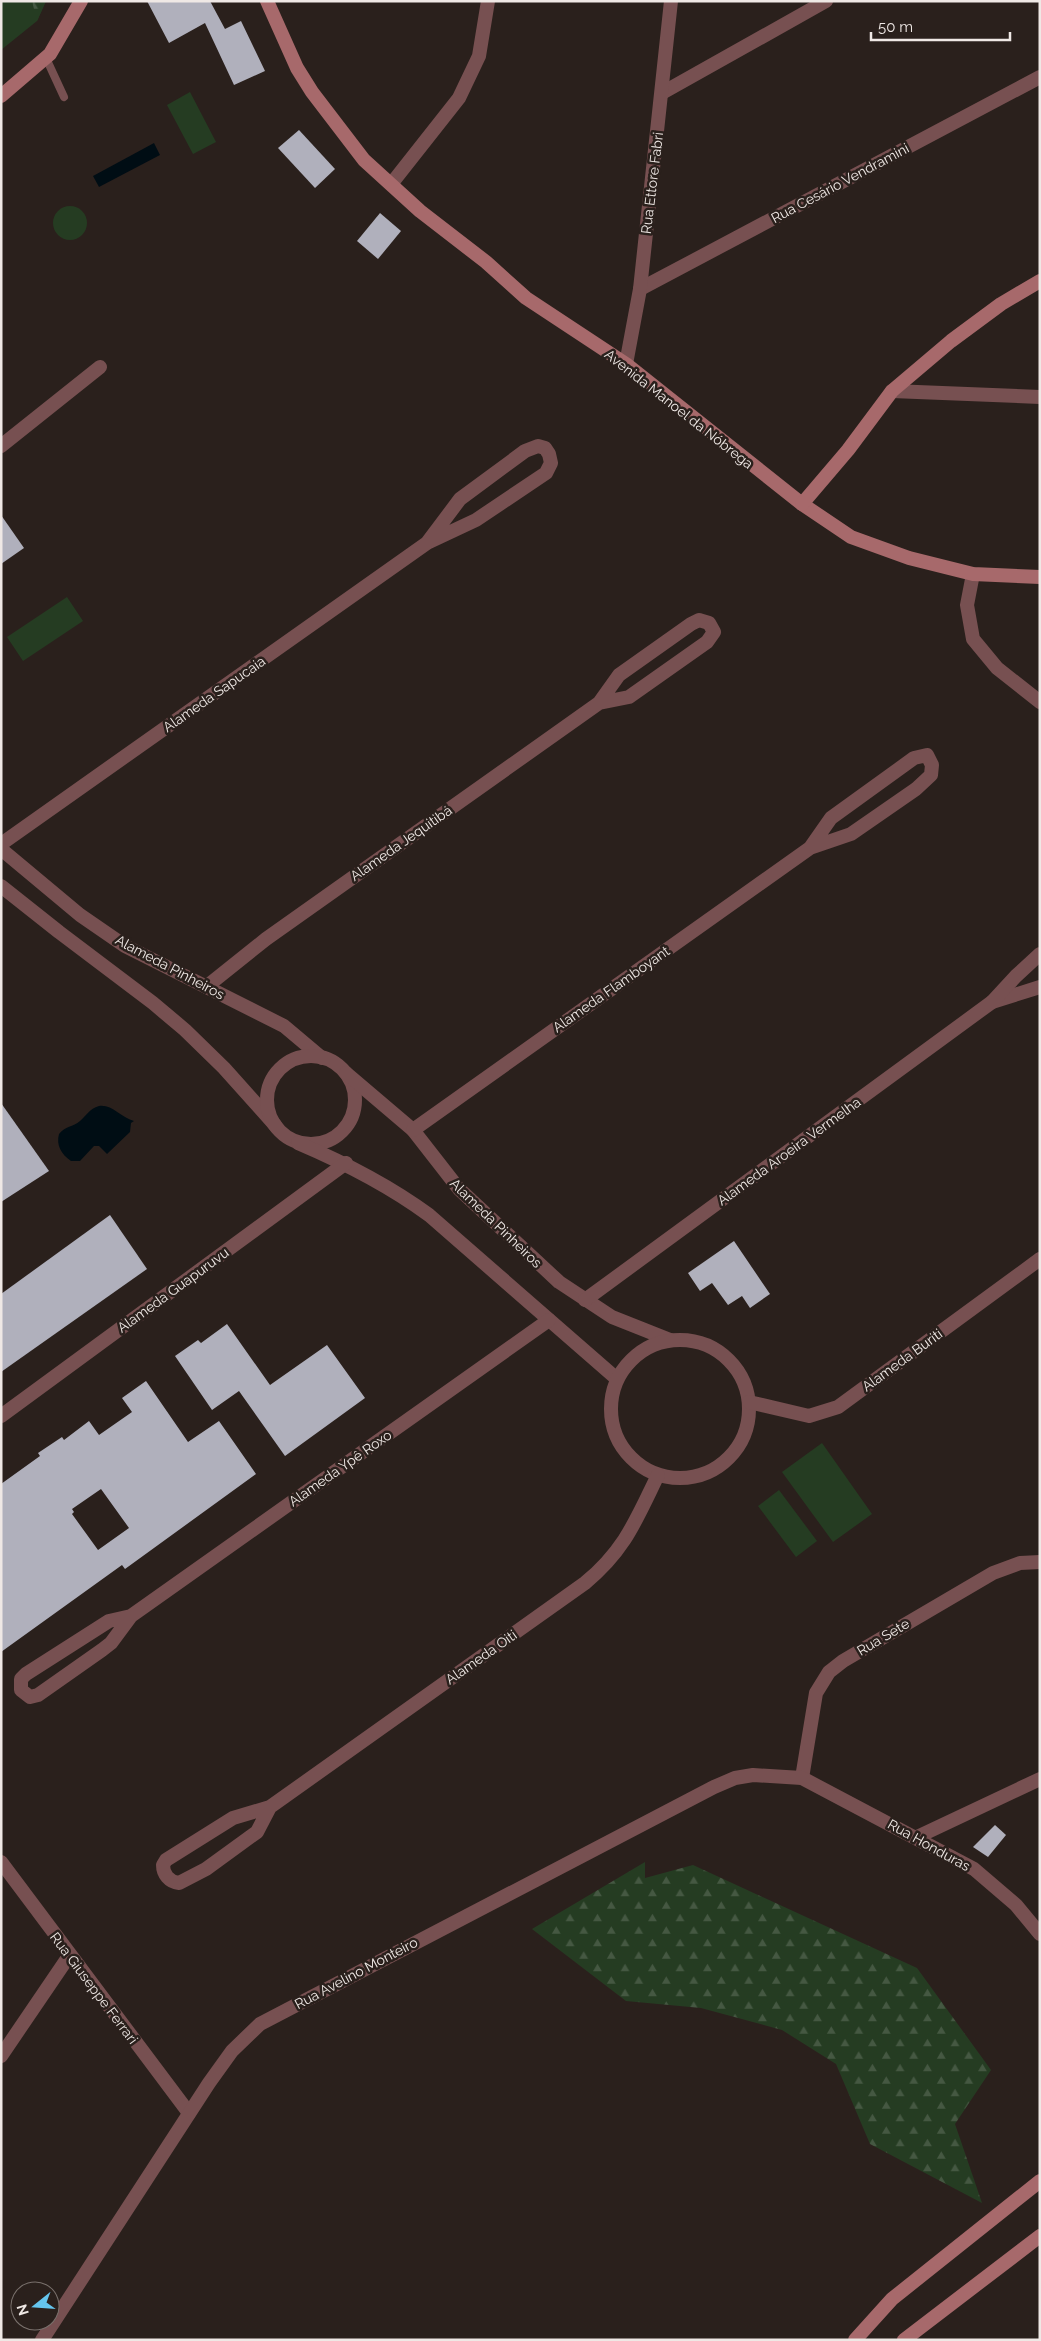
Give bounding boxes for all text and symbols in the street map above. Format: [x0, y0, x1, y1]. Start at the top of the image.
scale bar [871, 10, 1010, 42]
text: 50 m [878, 18, 913, 36]
street label: Rua Ettore Fabri [638, 131, 666, 235]
street label: Rua Cesário Vendramini [768, 140, 912, 226]
street label: Avenida Manoel da Nóbrega [602, 346, 756, 472]
street label: Alameda Sapucaia [160, 653, 268, 735]
street label: Alameda Jequitibá [347, 802, 455, 884]
street label: Alameda Pinheiros [113, 932, 227, 1003]
street label: Alameda Flamboyant [549, 942, 673, 1035]
street label: Alameda Aroeira Vermelha [714, 1094, 864, 1208]
street label: Alameda Pinheiros [447, 1175, 545, 1271]
street label: Alameda Guapuruvu [114, 1244, 232, 1336]
street label: Alameda Buriti [859, 1326, 945, 1394]
street label: Alameda Ypê Roxo [285, 1426, 395, 1510]
street label: Rua Sete [854, 1615, 912, 1659]
street label: Alameda Oiti [442, 1627, 520, 1687]
street label: Rua Honduras [885, 1816, 973, 1874]
street label: Rua Giuseppe Ferrari [47, 1929, 141, 2047]
street label: Rua Avelino Monteiro [292, 1934, 420, 2012]
north arrow [10, 2281, 60, 2331]
text: N [13, 2302, 32, 2317]

